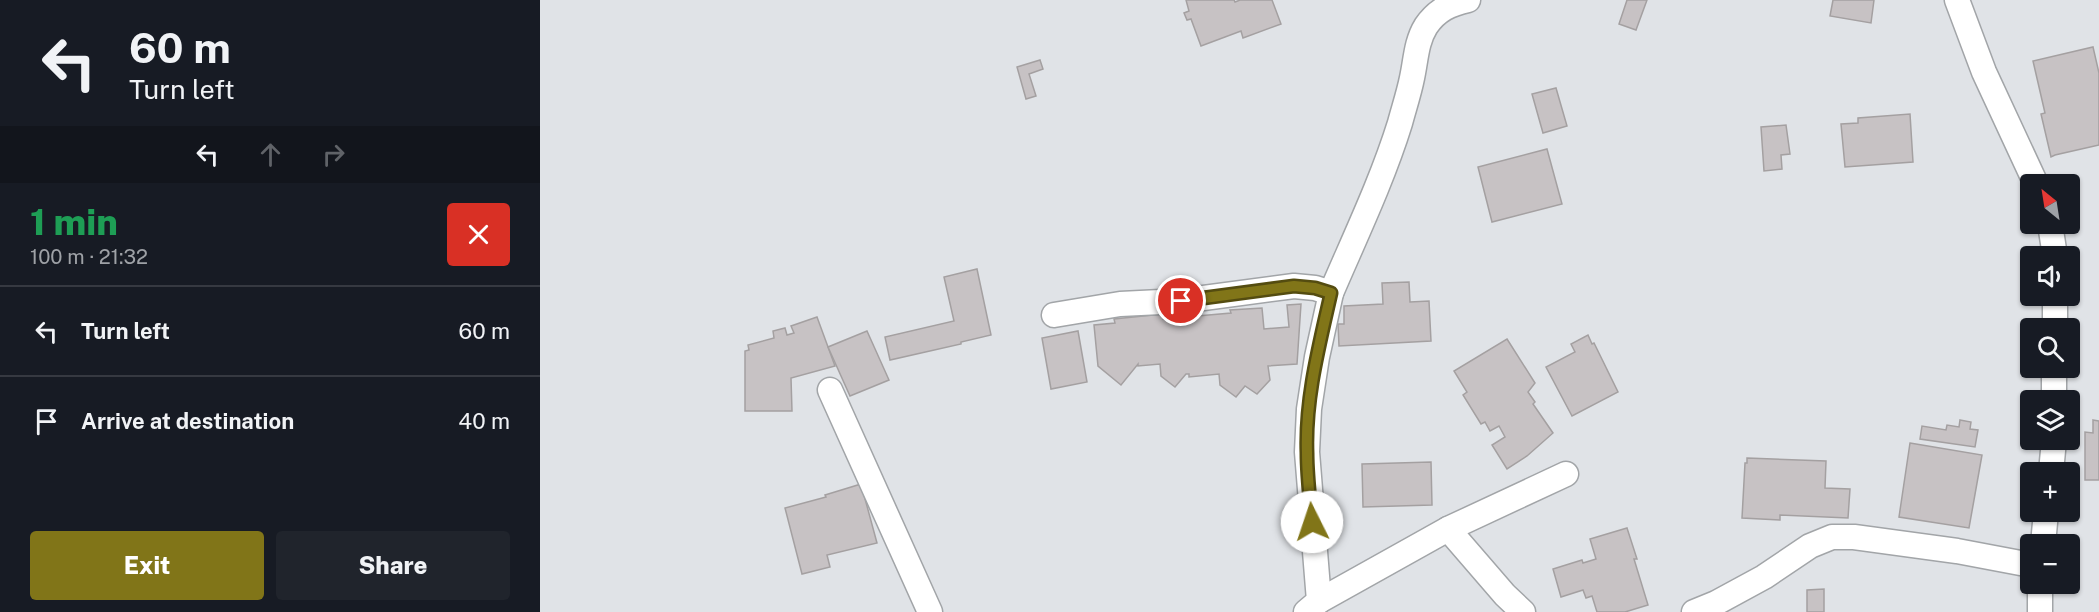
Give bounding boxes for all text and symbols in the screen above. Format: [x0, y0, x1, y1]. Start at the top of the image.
text: 60 m [129, 23, 231, 72]
icon: left [30, 24, 108, 102]
text: Turn left [129, 73, 235, 105]
icon: left [191, 138, 224, 171]
icon: ahead [254, 138, 287, 171]
icon: right [317, 138, 350, 171]
north arrow [2020, 174, 2080, 234]
map controls [2020, 174, 2080, 594]
text: 1 min [30, 201, 118, 243]
button: close [447, 203, 510, 266]
text: 100 m · 21:32 [30, 245, 148, 269]
button: sound [2020, 246, 2080, 306]
pin [1155, 275, 1206, 326]
icon: arrive [1164, 284, 1197, 317]
icon: left [30, 315, 63, 348]
text: Turn left [81, 318, 170, 344]
text: 60 m [459, 318, 510, 344]
button: search [2020, 318, 2080, 378]
button: layers [2020, 390, 2080, 450]
icon: arrive [30, 405, 63, 438]
text: Arrive at destination [81, 408, 294, 434]
text: 40 m [458, 408, 510, 434]
button: + [2020, 462, 2080, 522]
position arrow [1280, 490, 1344, 554]
button: Exit [30, 531, 264, 600]
button: Share [276, 531, 510, 600]
button: − [2020, 534, 2080, 594]

